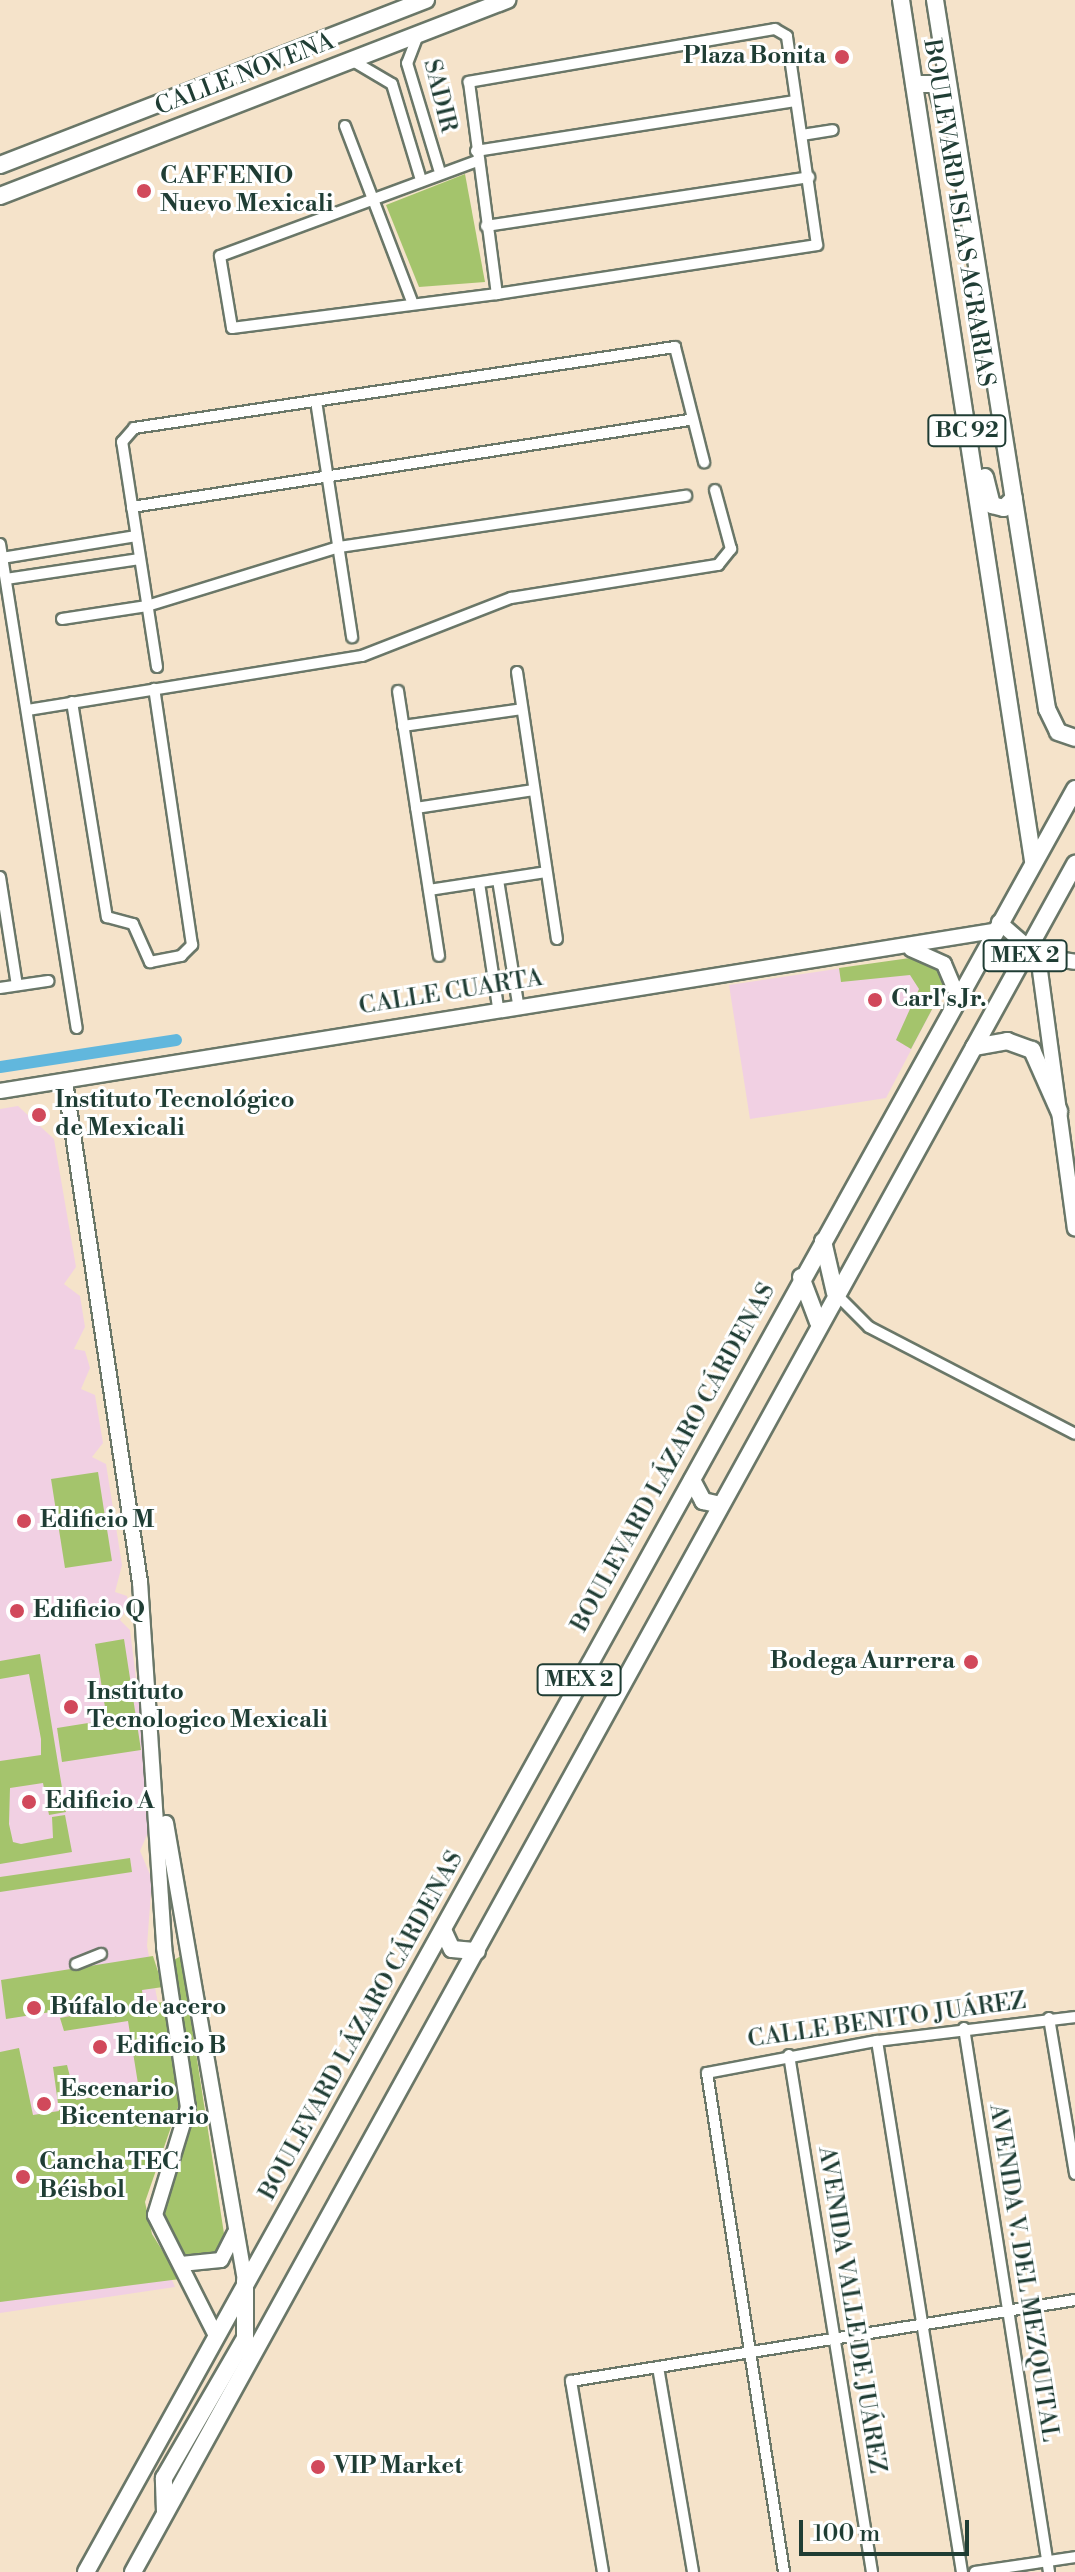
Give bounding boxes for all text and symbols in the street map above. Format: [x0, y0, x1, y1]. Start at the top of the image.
street label: CALLE NOVENA [151, 28, 339, 122]
street label: BOULEVARD ISLAS AGRARIAS [916, 37, 1000, 389]
place label: Plaza Bonita [683, 43, 826, 71]
marker: Plaza Bonita [833, 48, 851, 66]
street label: SADIR [416, 57, 462, 135]
place label: CAFFENIO Nuevo Mexicali [160, 163, 333, 219]
marker: CAFFENIO Nuevo Mexicali [135, 182, 153, 200]
road number: BC 92 [927, 413, 1007, 449]
road number: MEX 2 [981, 938, 1069, 974]
street label: CALLE CUARTA [357, 964, 545, 1022]
place label: Carl's Jr. [891, 986, 987, 1014]
marker: Carl's Jr. [866, 991, 884, 1009]
place label: Instituto Tecnológico de Mexicali [55, 1087, 295, 1143]
marker: Instituto Tecnológico de Mexicali [30, 1106, 48, 1124]
street label: BOULEVARD LÁZARO CÁRDENAS [566, 1279, 782, 1637]
place label: Edificio M [40, 1507, 155, 1535]
marker: Edificio M [15, 1512, 33, 1530]
place label: Edificio Q [33, 1597, 145, 1625]
marker: Edificio Q [8, 1602, 26, 1620]
place label: Bodega Aurrera [770, 1648, 955, 1676]
marker: Bodega Aurrera [962, 1653, 980, 1671]
road number: MEX 2 [535, 1662, 623, 1698]
place label: Instituto Tecnologico Mexicali [87, 1679, 328, 1735]
marker: Instituto Tecnologico Mexicali [62, 1698, 80, 1716]
place label: Edificio A [45, 1788, 154, 1816]
marker: Edificio A [20, 1793, 38, 1811]
street label: BOULEVARD LÁZARO CÁRDENAS [254, 1847, 470, 2205]
street label: CALLE BENITO JUÁREZ [746, 1987, 1028, 2055]
place label: Búfalo de acero [50, 1994, 226, 2022]
marker: Búfalo de acero [25, 1999, 43, 2017]
place label: Edificio B [116, 2033, 226, 2061]
marker: Edificio B [91, 2038, 109, 2056]
place label: Escenario Bicentenario [60, 2076, 209, 2132]
marker: Escenario Bicentenario [35, 2095, 53, 2113]
street label: AVENIDA V. DEL MEZQUITAL [982, 2102, 1064, 2444]
street label: AVENIDA VALLE DE JUÁREZ [811, 2144, 891, 2476]
place label: Cancha TEC Béisbol [39, 2149, 179, 2205]
marker: Cancha TEC Béisbol [14, 2168, 32, 2186]
place label: VIP Market [334, 2453, 463, 2481]
marker: VIP Market [309, 2458, 327, 2476]
scale bar [803, 2504, 973, 2554]
text: 100 m [813, 2519, 880, 2549]

